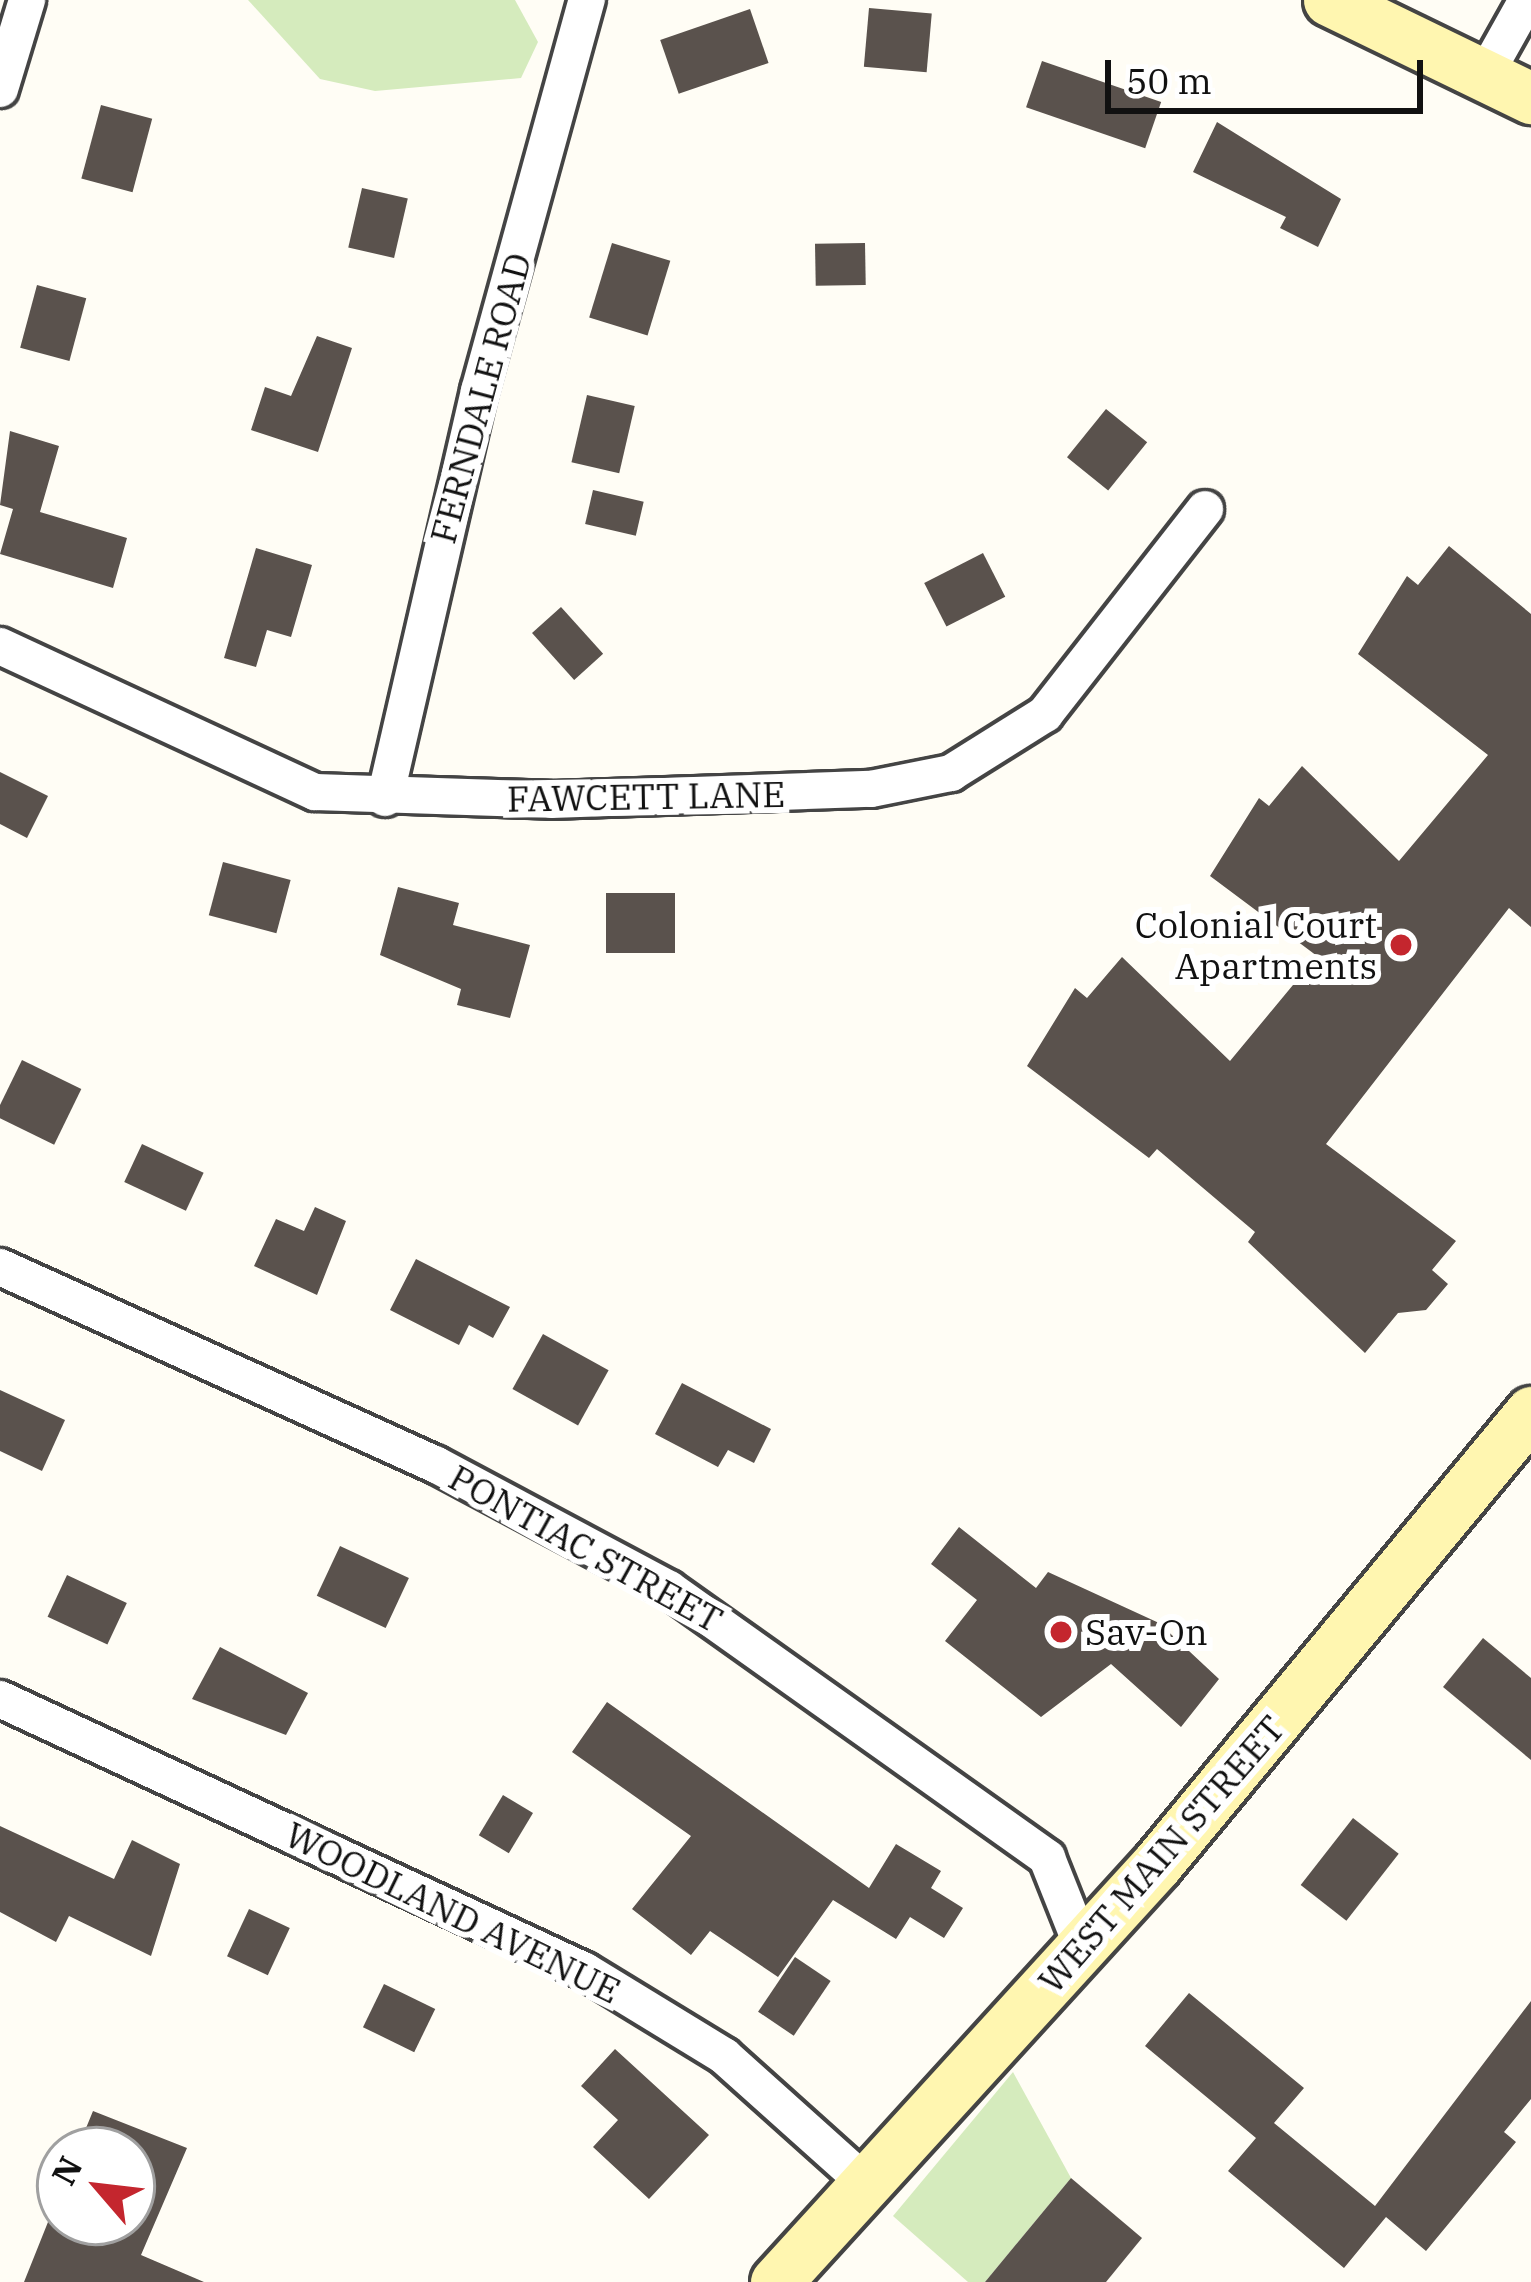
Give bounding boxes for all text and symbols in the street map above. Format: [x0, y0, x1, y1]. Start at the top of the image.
scale bar [1111, 36, 1429, 110]
text: 50 m [1126, 57, 1212, 104]
street label: FERNDALE ROAD [420, 248, 540, 548]
street label: FAWCETT LANE [506, 772, 786, 820]
place label: Colonial Court Apartments [1135, 902, 1377, 987]
marker: Colonial Court Apartments [1388, 932, 1414, 958]
street label: PONTIAC STREET [442, 1455, 730, 1641]
place label: Sav-On [1085, 1610, 1208, 1654]
marker: Sav-On [1048, 1619, 1074, 1645]
street label: WEST MAIN STREET [1029, 1706, 1293, 2002]
street label: WOODLAND AVENUE [279, 1812, 627, 2012]
north arrow [36, 2126, 156, 2246]
text: N [41, 2149, 92, 2192]

